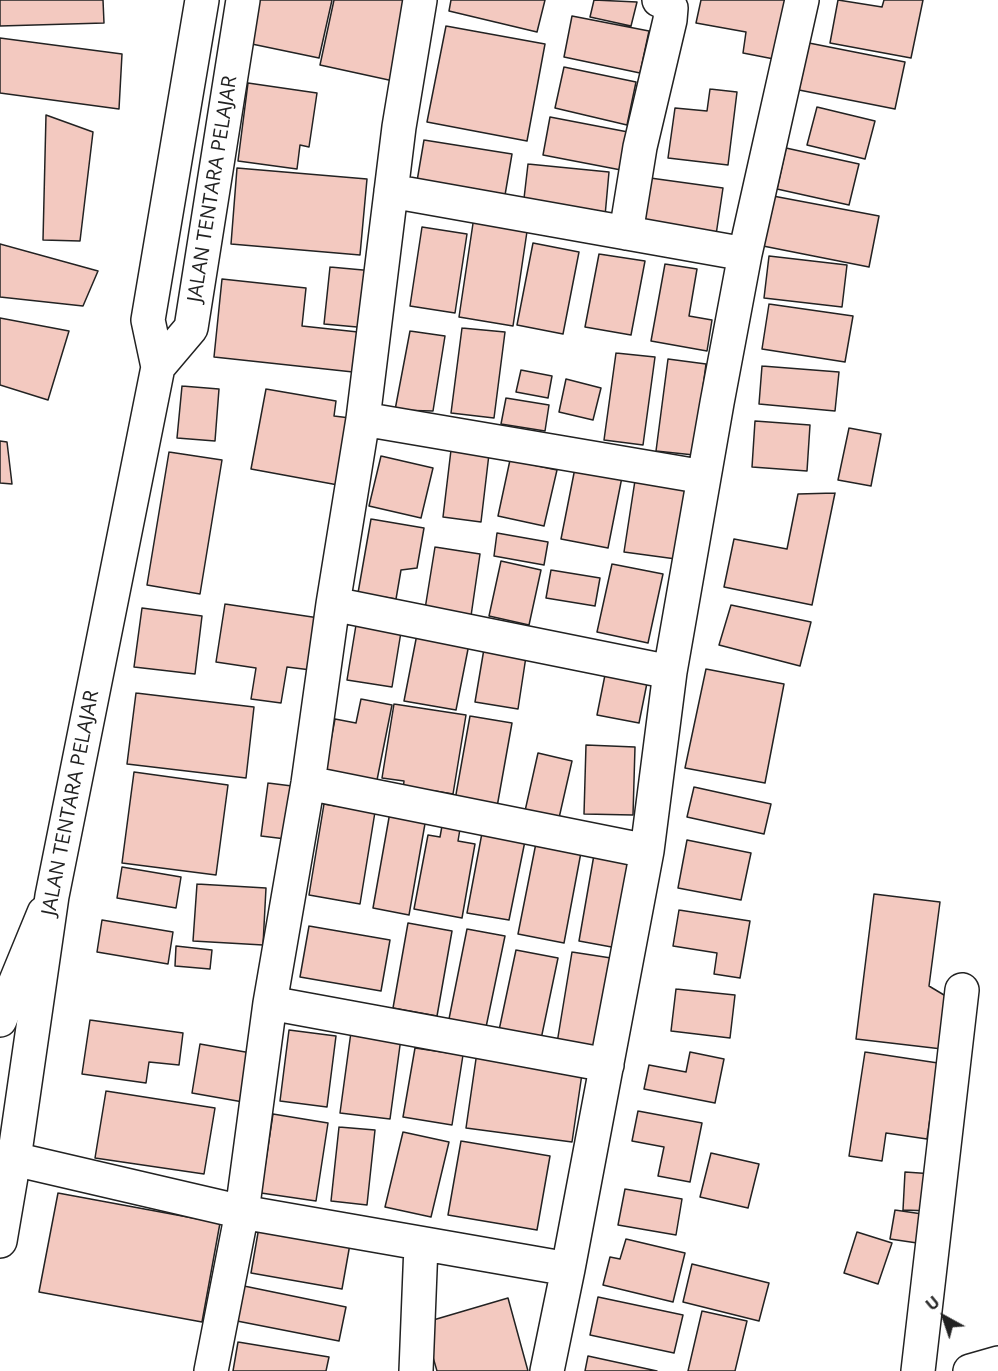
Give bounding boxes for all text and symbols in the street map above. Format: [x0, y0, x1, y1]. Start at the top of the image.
street label: JALAN TENTARA PELAJAR [183, 74, 243, 304]
street label: JALAN TENTARA PELAJAR [37, 688, 105, 918]
north arrow [914, 1287, 974, 1347]
text: U [921, 1291, 944, 1316]

